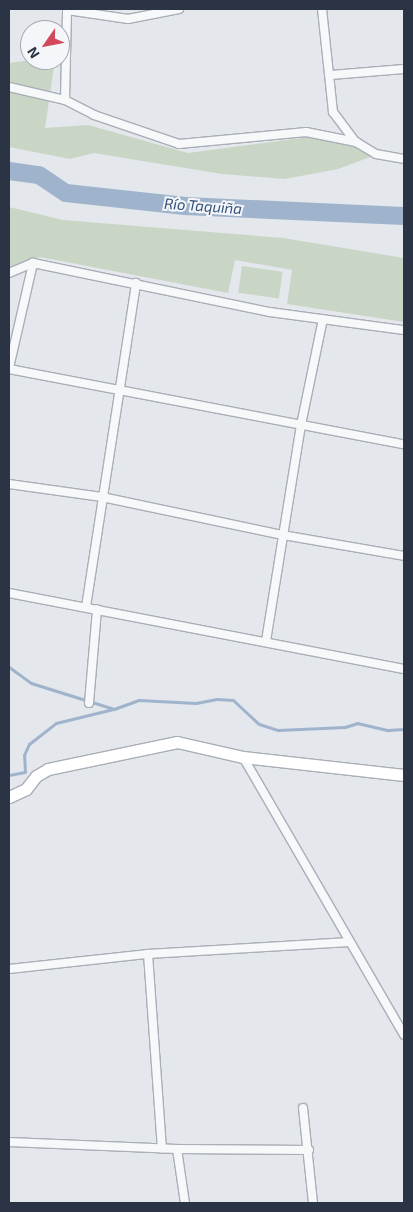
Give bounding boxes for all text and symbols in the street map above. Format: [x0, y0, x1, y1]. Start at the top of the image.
north arrow [20, 20, 70, 70]
text: N [23, 44, 43, 62]
water label: Río Taquiña [163, 194, 243, 218]

